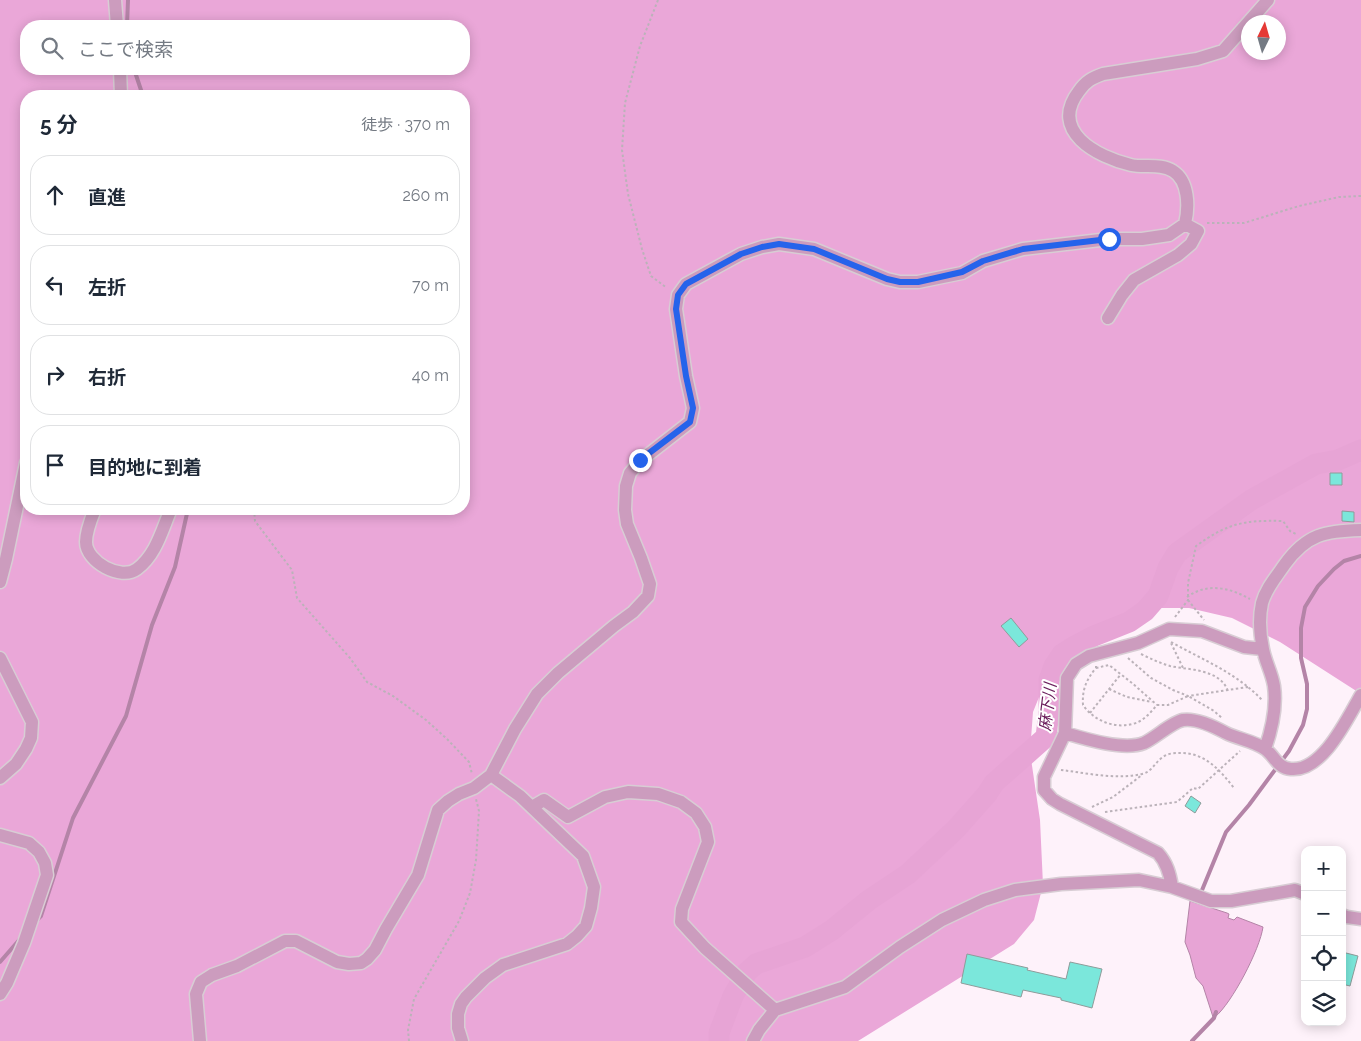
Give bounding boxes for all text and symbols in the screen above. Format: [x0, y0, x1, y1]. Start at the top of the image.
north arrow [1241, 15, 1286, 60]
search box [20, 20, 470, 75]
icon: search [38, 34, 66, 62]
text: ここで検索 [78, 38, 173, 60]
text: 5 分 [40, 112, 78, 137]
text: 徒歩 · 370 m [361, 115, 450, 134]
icon: ahead [41, 181, 69, 209]
text: 直進 [88, 186, 126, 208]
text: 260 m [402, 186, 449, 205]
route start [1098, 228, 1121, 251]
icon: left [41, 271, 69, 299]
text: 左折 [88, 276, 126, 298]
text: 70 m [412, 276, 449, 295]
icon: right [41, 361, 69, 389]
text: 右折 [88, 366, 126, 388]
text: 40 m [412, 366, 449, 385]
route end [629, 449, 652, 472]
icon: arrive [41, 451, 69, 479]
text: 目的地に到着 [88, 456, 202, 478]
water label: 麻下川 [1035, 680, 1060, 732]
map controls [1301, 846, 1346, 1026]
button: + [1301, 846, 1346, 891]
button: − [1301, 891, 1346, 936]
button: locate [1301, 936, 1346, 981]
button: layers [1301, 981, 1346, 1026]

